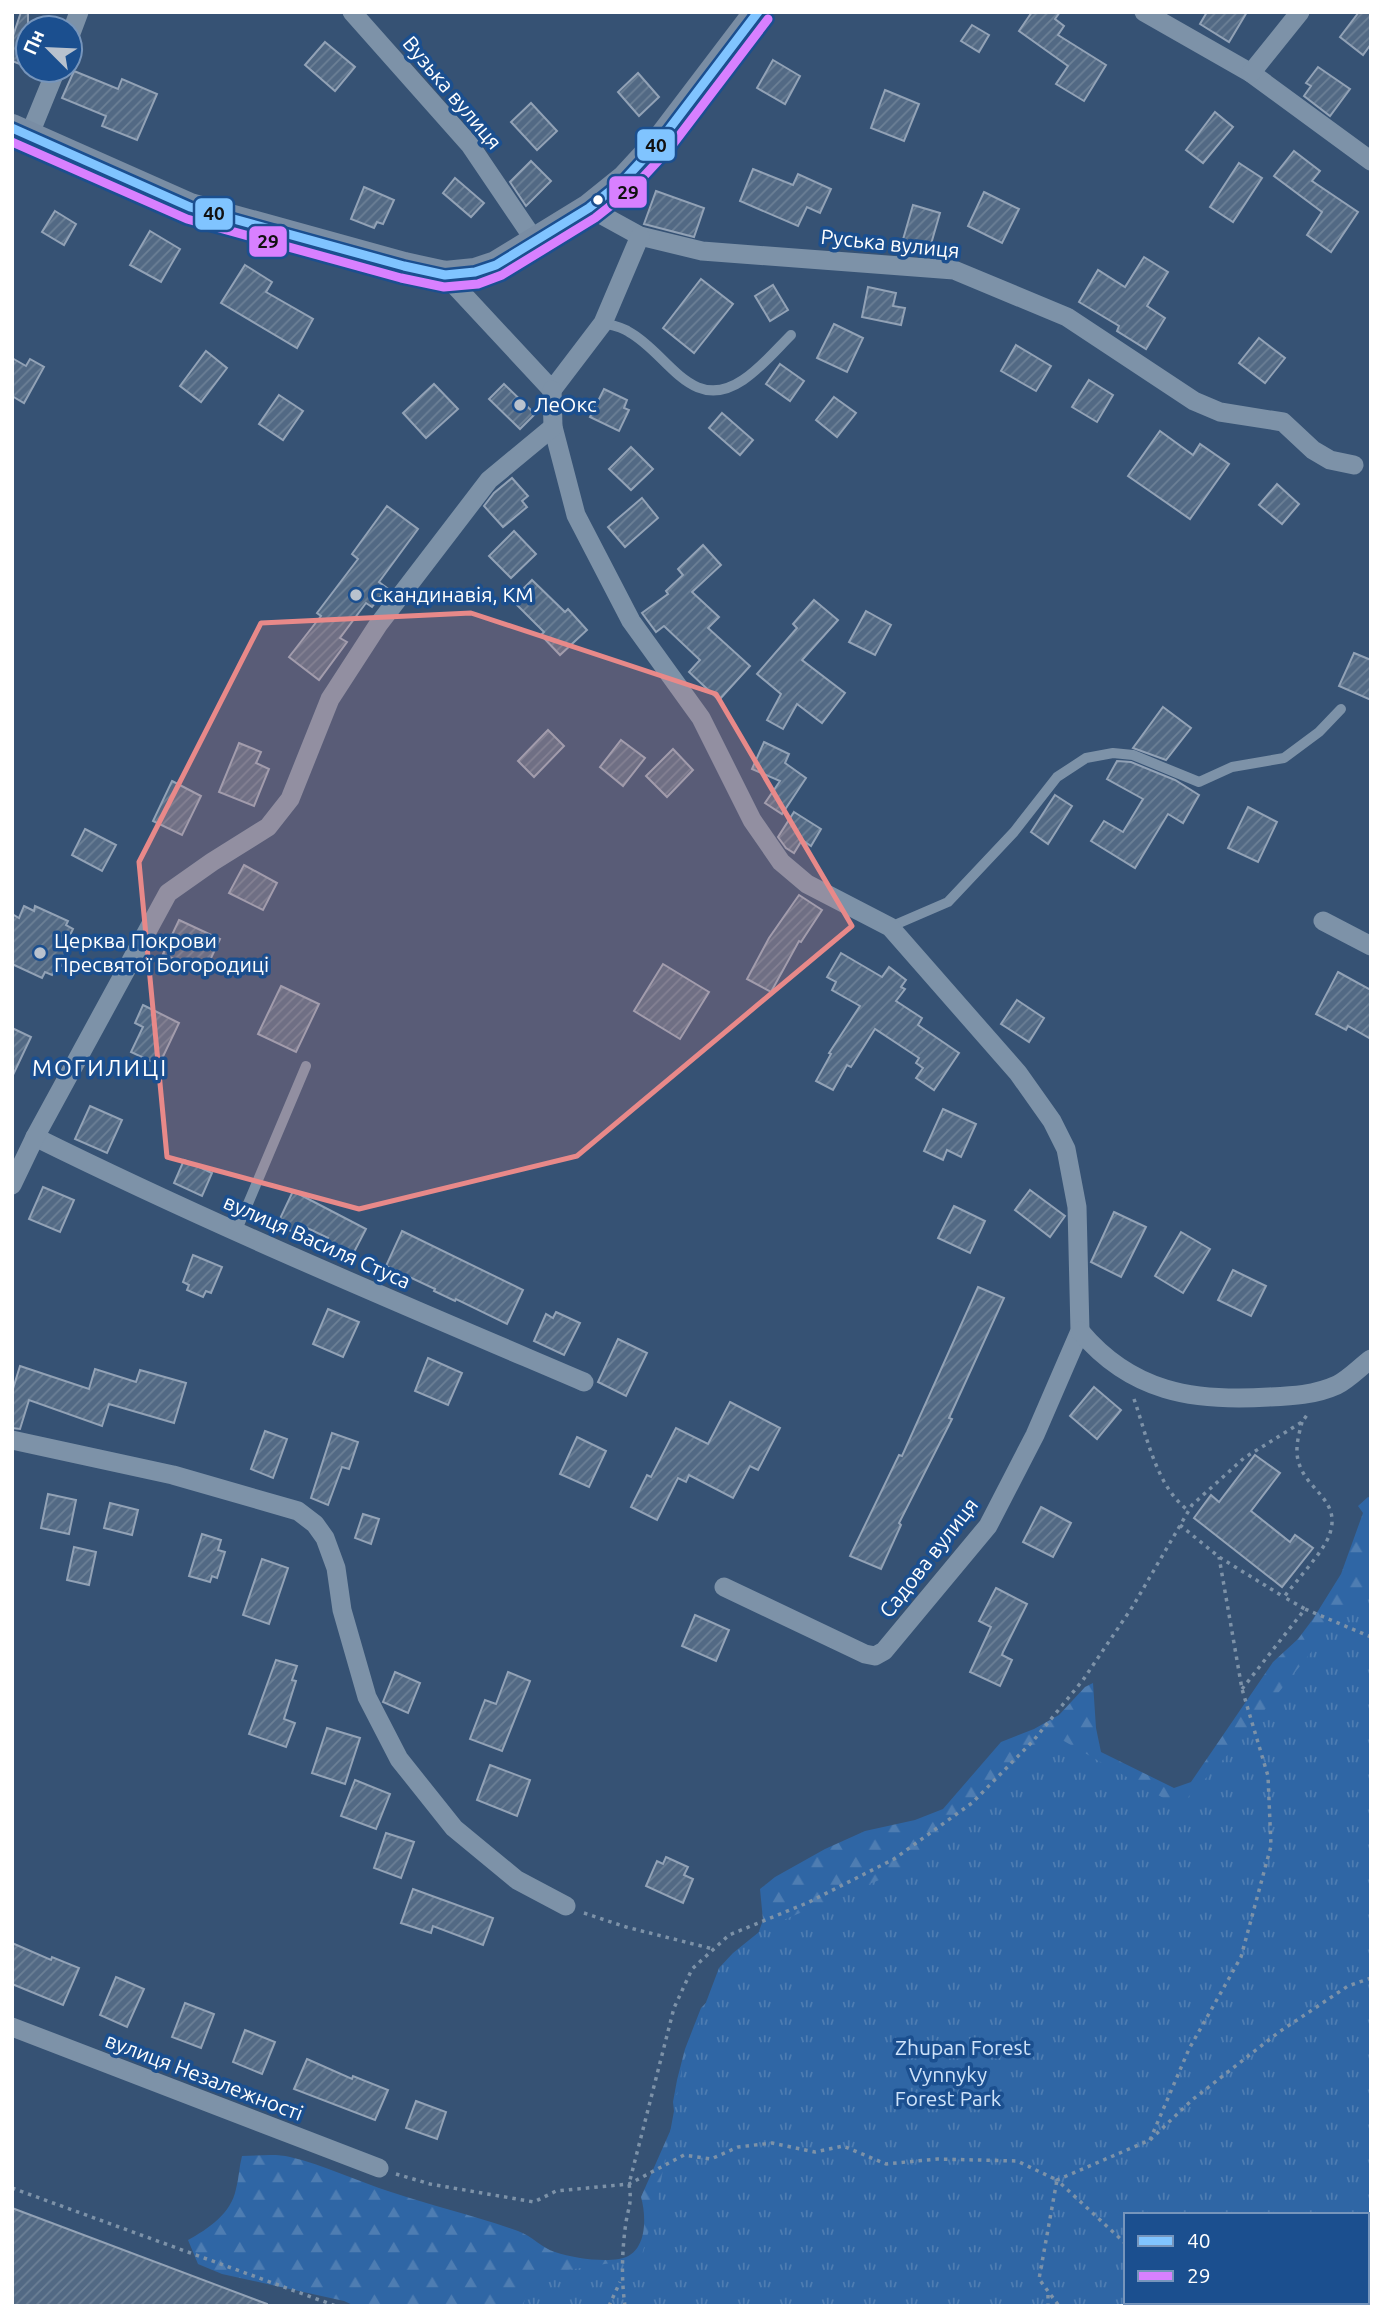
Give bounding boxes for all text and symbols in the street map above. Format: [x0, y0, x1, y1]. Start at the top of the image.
north arrow [14, 14, 84, 84]
text: Пн [18, 26, 49, 58]
street label: Вузька вулиця [398, 31, 507, 154]
line badge: 40 [636, 128, 676, 162]
text: 40 [645, 134, 667, 156]
line badge: 29 [608, 175, 648, 209]
text: 29 [617, 181, 639, 203]
unlabelled marker [591, 193, 605, 207]
line badge: 40 [194, 197, 234, 231]
text: 40 [203, 202, 225, 224]
street label: Руська вулиця [819, 224, 961, 262]
line badge: 29 [248, 225, 288, 258]
text: 29 [257, 230, 279, 252]
place label: ЛеОкс [534, 392, 597, 416]
marker: ЛеОкс [512, 397, 528, 413]
place label: Скандинавія, КМ [370, 582, 534, 606]
marker: Скандинавія, КМ [348, 587, 364, 603]
place label: Церква Покрови Пресвятої Богородиці [54, 928, 269, 976]
marker: Церква Покрови Пресвятої Богородиці [32, 945, 48, 961]
district label: МОГИЛИЦІ [32, 1055, 168, 1080]
street label: вулиця Василя Стуса [220, 1189, 415, 1293]
street label: Садова вулиця [874, 1493, 982, 1622]
street label: вулиця Незалежності [102, 2027, 307, 2125]
park label: Zhupan Forest [895, 2035, 1031, 2059]
park label: Vynnyky Forest Park [895, 2062, 1002, 2110]
legend [1124, 2213, 1369, 2304]
text: 40 [1187, 2228, 1211, 2252]
text: 29 [1187, 2263, 1211, 2287]

